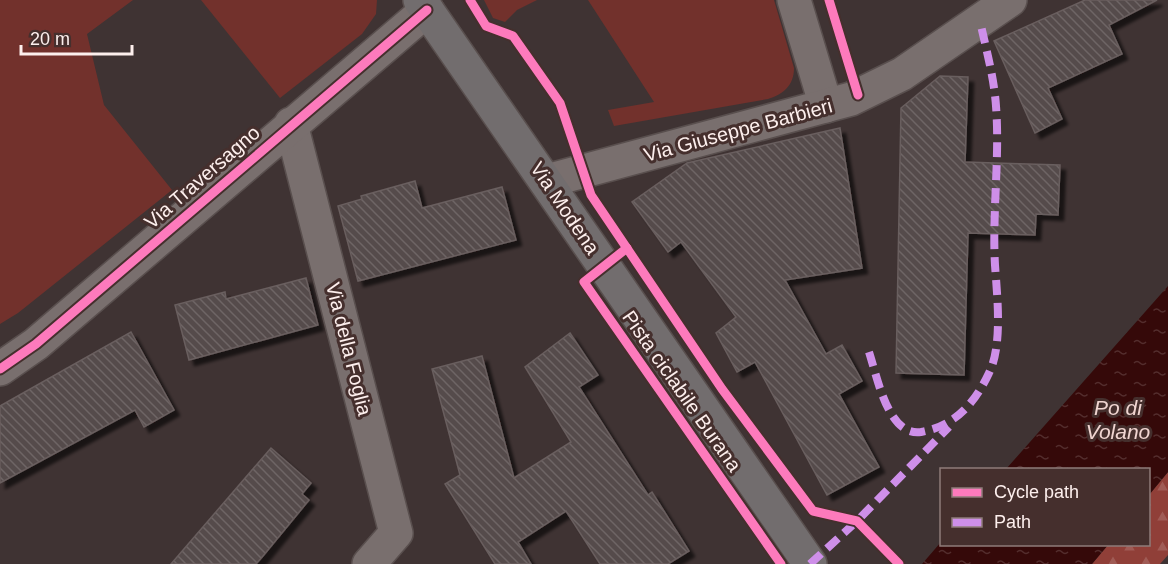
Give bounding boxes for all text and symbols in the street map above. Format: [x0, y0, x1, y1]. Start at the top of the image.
scale bar [21, 18, 132, 56]
text: 20 m [30, 29, 70, 49]
street label: Via Giuseppe Barbieri [641, 94, 835, 166]
street label: Via Traversagno [140, 121, 264, 233]
street label: Via Modena [526, 158, 604, 259]
street label: Via della Foglia [322, 280, 376, 419]
street label: Pista ciclabile Burana [618, 306, 746, 476]
water label: Po di Volano [1086, 396, 1151, 443]
legend [940, 468, 1150, 546]
text: Cycle path [994, 482, 1079, 502]
text: Path [994, 512, 1031, 532]

